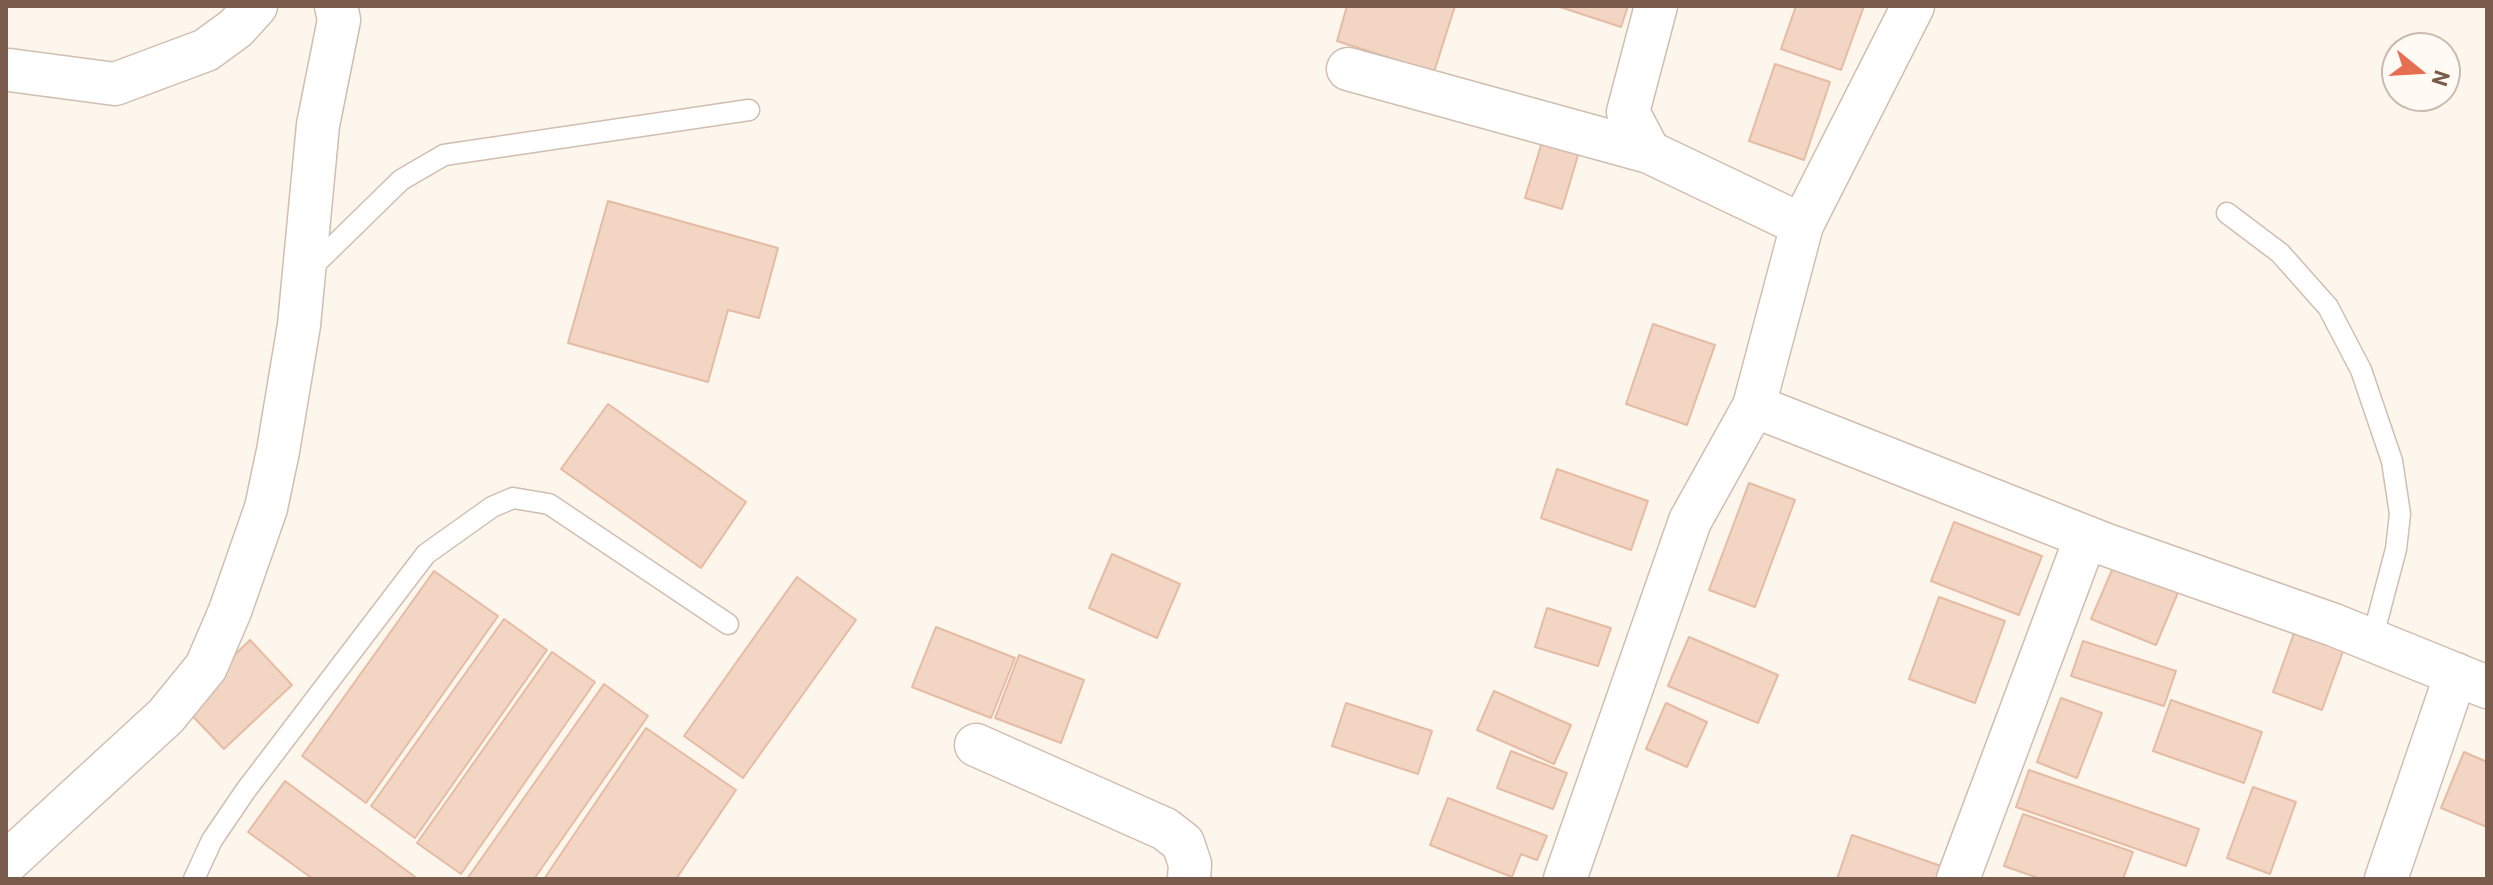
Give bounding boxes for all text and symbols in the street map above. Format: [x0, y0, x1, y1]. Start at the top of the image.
north arrow [2381, 32, 2461, 112]
text: N [2427, 68, 2457, 90]

